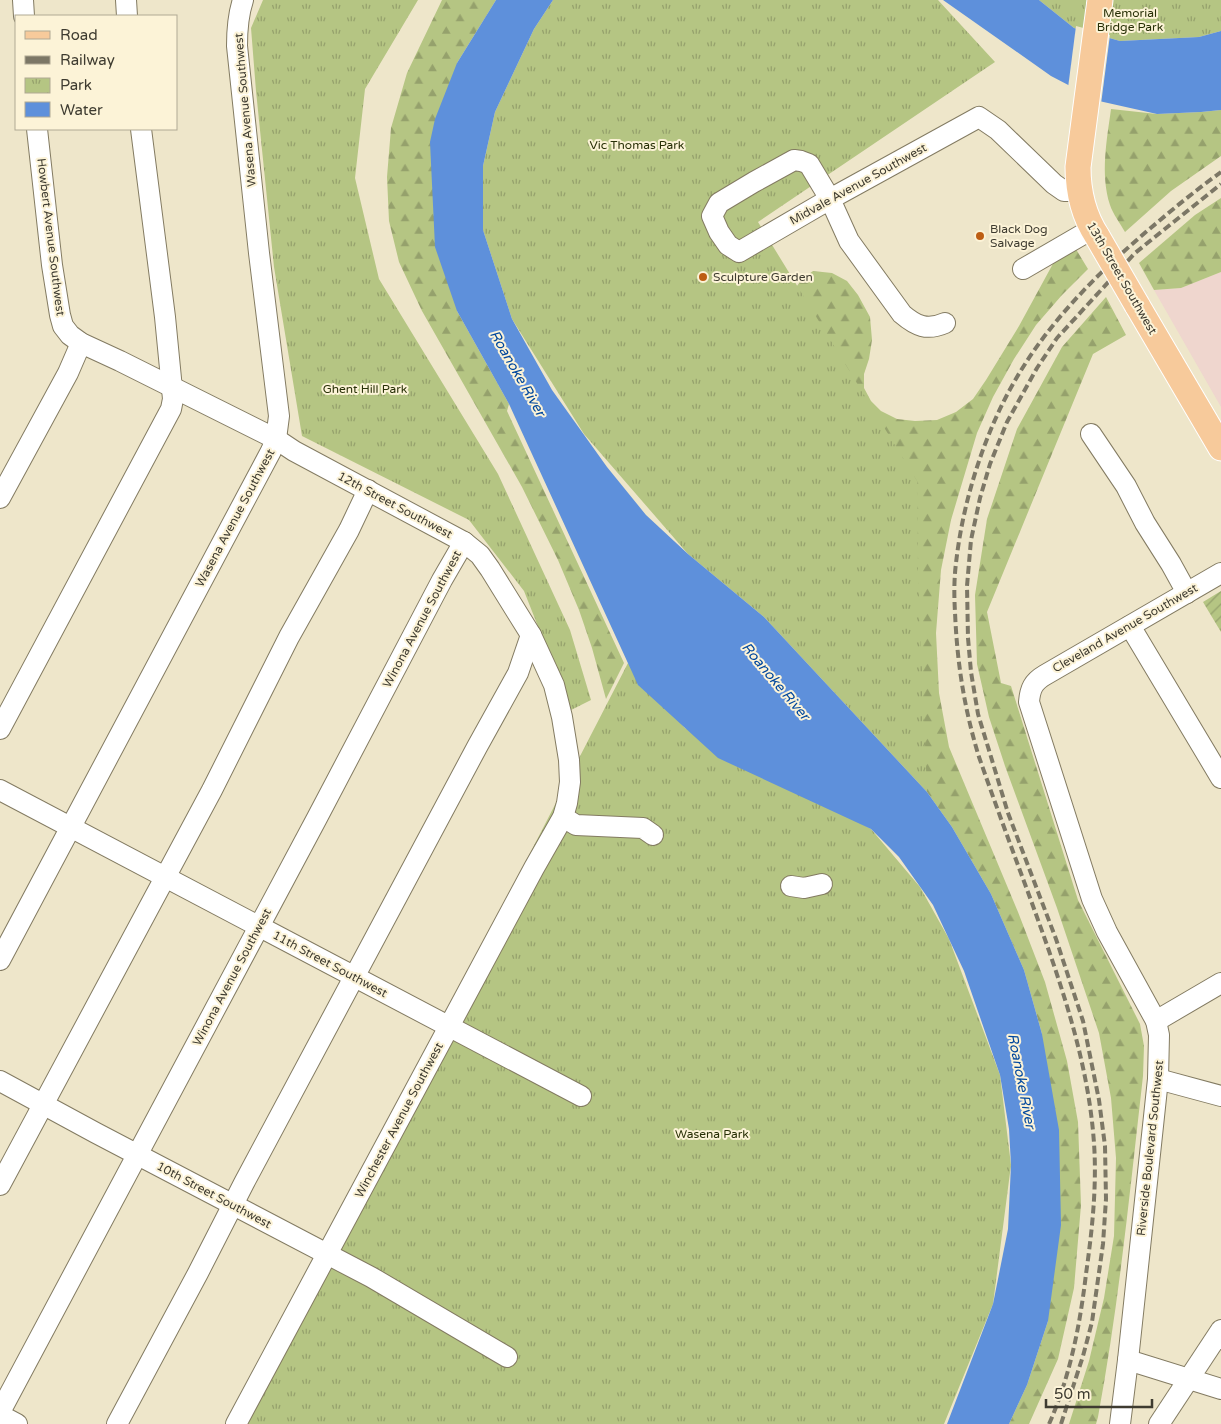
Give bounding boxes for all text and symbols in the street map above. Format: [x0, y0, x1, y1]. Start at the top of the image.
park label: Memorial Bridge Park [1097, 6, 1164, 34]
legend [15, 15, 178, 130]
text: Road [60, 26, 98, 44]
street label: Wasena Avenue Southwest [231, 32, 259, 188]
text: Railway [60, 51, 115, 69]
text: Park [60, 76, 92, 94]
text: Water [60, 101, 103, 119]
park label: Vic Thomas Park [590, 138, 685, 152]
street label: Midvale Avenue Southwest [787, 140, 929, 228]
street label: Howbert Avenue Southwest [34, 157, 68, 317]
street label: 13th Street Southwest [1084, 219, 1160, 337]
place label: Black Dog Salvage [990, 222, 1048, 250]
marker: Black Dog Salvage [974, 230, 986, 242]
place label: Sculpture Garden [713, 270, 813, 284]
marker: Sculpture Garden [697, 271, 709, 283]
water label: Roanoke River [486, 327, 550, 421]
park label: Ghent Hill Park [323, 382, 408, 396]
street label: Wasena Avenue Southwest [193, 446, 278, 589]
street label: 12th Street Southwest [335, 469, 455, 541]
street label: Winona Avenue Southwest [380, 548, 464, 690]
street label: Cleveland Avenue Southwest [1050, 580, 1200, 675]
water label: Roanoke River [738, 639, 814, 725]
street label: Winona Avenue Southwest [190, 906, 274, 1048]
street label: 11th Street Southwest [270, 928, 390, 1000]
water label: Roanoke River [1004, 1032, 1039, 1132]
street label: Winchester Avenue Southwest [352, 1040, 446, 1200]
street label: Riverside Boulevard Southwest [1134, 1059, 1166, 1236]
park label: Wasena Park [675, 1127, 749, 1141]
street label: 10th Street Southwest [154, 1159, 274, 1231]
scale bar [1046, 1376, 1152, 1408]
text: 50 m [1054, 1385, 1091, 1403]

